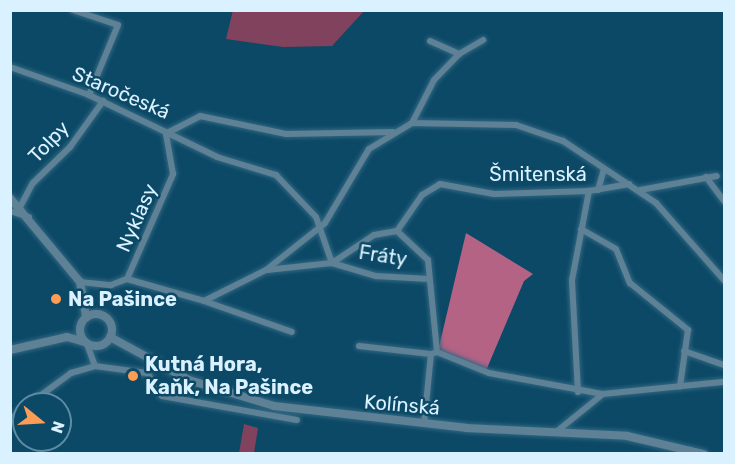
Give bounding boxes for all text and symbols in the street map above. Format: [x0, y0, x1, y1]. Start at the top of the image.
street label: Staročeská [69, 62, 173, 124]
street label: Tolpy [23, 116, 75, 168]
street label: Šmitenská [489, 162, 587, 186]
street label: Nyklasy [111, 180, 163, 256]
street label: Fráty [357, 240, 409, 272]
place label: Na Pašince [68, 287, 177, 311]
marker: Na Pašince [49, 292, 63, 306]
place label: Kutná Hora, Kaňk, Na Pašince [145, 352, 313, 399]
marker: Kutná Hora, Kaňk, Na Pašince [126, 369, 140, 383]
street label: Kolínská [363, 390, 441, 420]
north arrow [12, 392, 72, 452]
text: N [47, 419, 69, 436]

